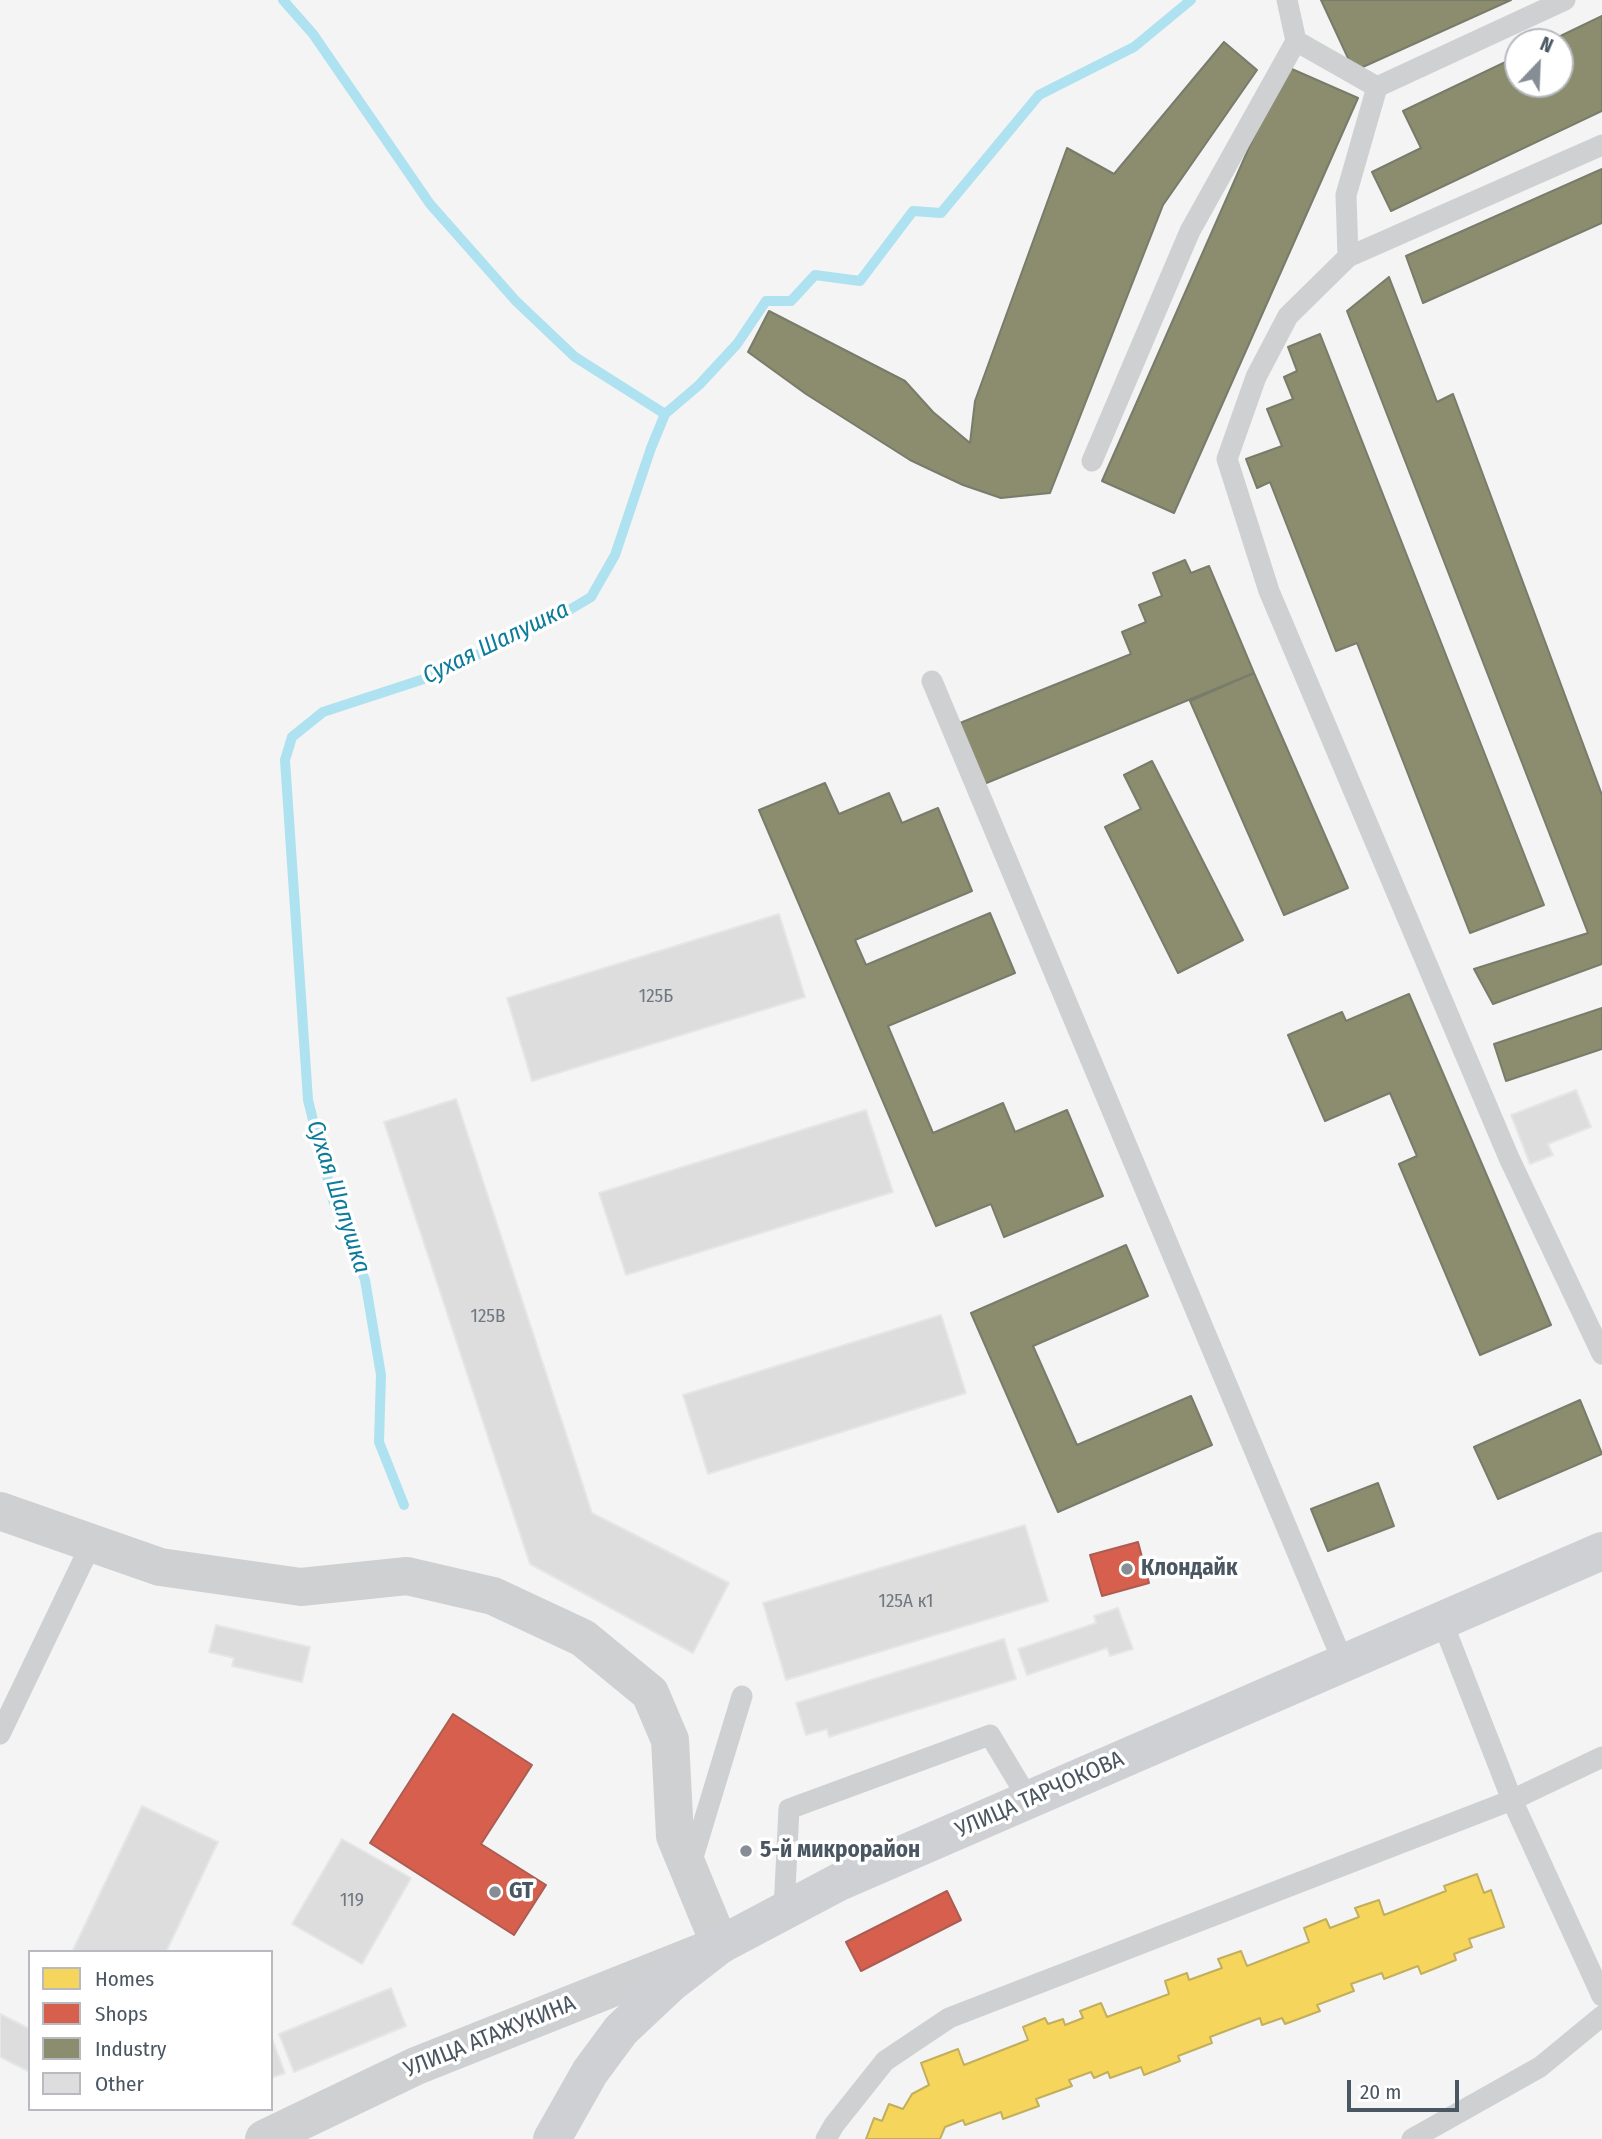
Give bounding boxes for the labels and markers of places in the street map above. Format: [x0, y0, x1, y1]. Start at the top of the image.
place label: Клондайк [1141, 1555, 1237, 1583]
marker: Клондайк [1119, 1561, 1135, 1577]
place label: 5-й микрорайон [760, 1837, 920, 1865]
marker: 5-й микрорайон [738, 1843, 754, 1859]
place label: GT [509, 1878, 533, 1906]
marker: GT [487, 1884, 503, 1900]

